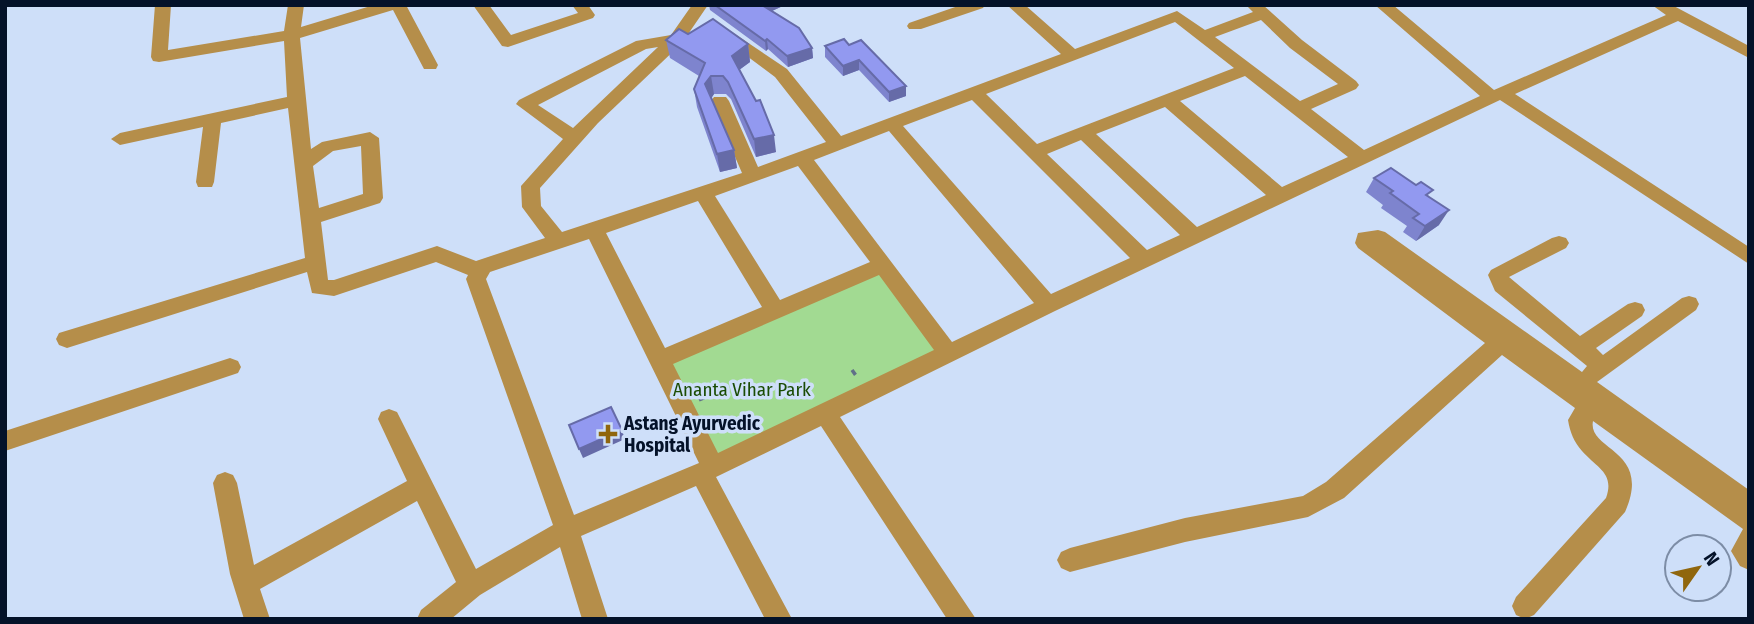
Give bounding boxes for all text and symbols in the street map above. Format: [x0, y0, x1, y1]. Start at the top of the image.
park label: Ananta Vihar Park [673, 378, 811, 401]
place label: Astang Ayurvedic Hospital [623, 412, 761, 457]
marker: Astang Ayurvedic Hospital [598, 424, 618, 444]
north arrow [1663, 533, 1733, 603]
text: N [1699, 548, 1724, 570]

